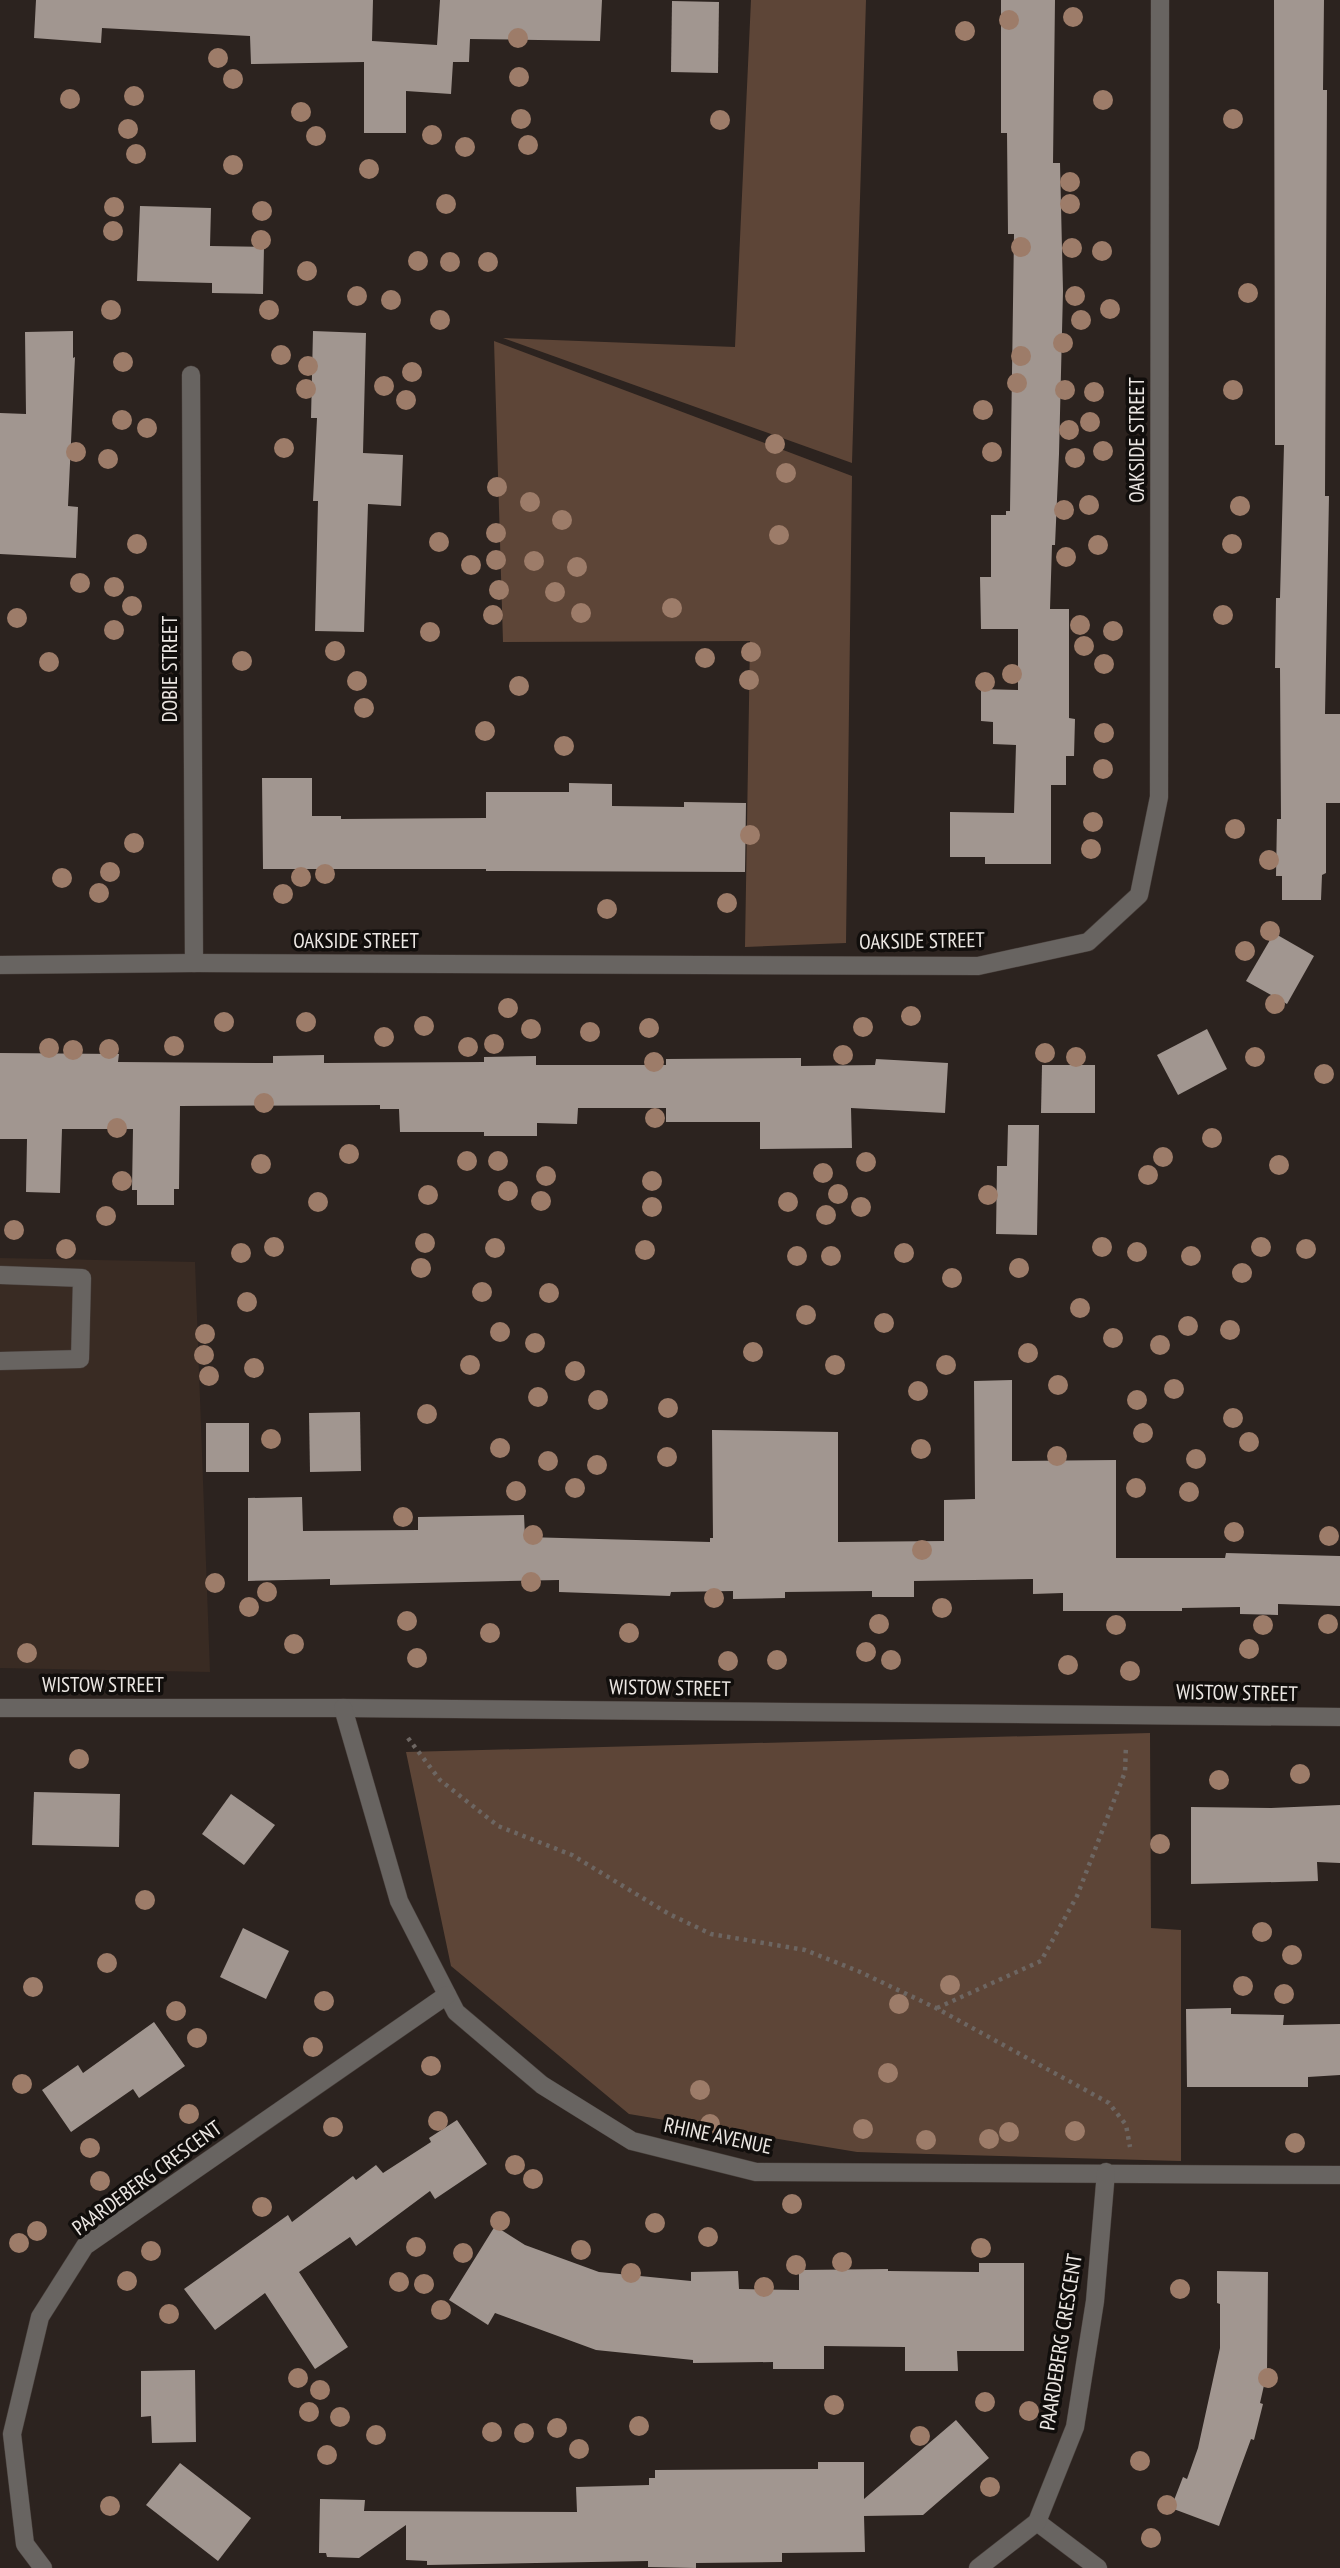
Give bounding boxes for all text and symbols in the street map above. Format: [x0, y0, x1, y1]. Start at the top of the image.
street label: OAKSIDE STREET [1123, 377, 1150, 503]
street label: DOBIE STREET [156, 615, 183, 722]
street label: OAKSIDE STREET [859, 926, 986, 955]
street label: OAKSIDE STREET [293, 927, 419, 954]
street label: WISTOW STREET [42, 1671, 165, 1698]
street label: WISTOW STREET [609, 1673, 732, 1702]
street label: WISTOW STREET [1176, 1678, 1299, 1707]
street label: RHINE AVENUE [662, 2111, 774, 2160]
street label: PAARDEBERG CRESCENT [67, 2114, 227, 2241]
street label: PAARDEBERG CRESCENT [1033, 2251, 1088, 2432]

